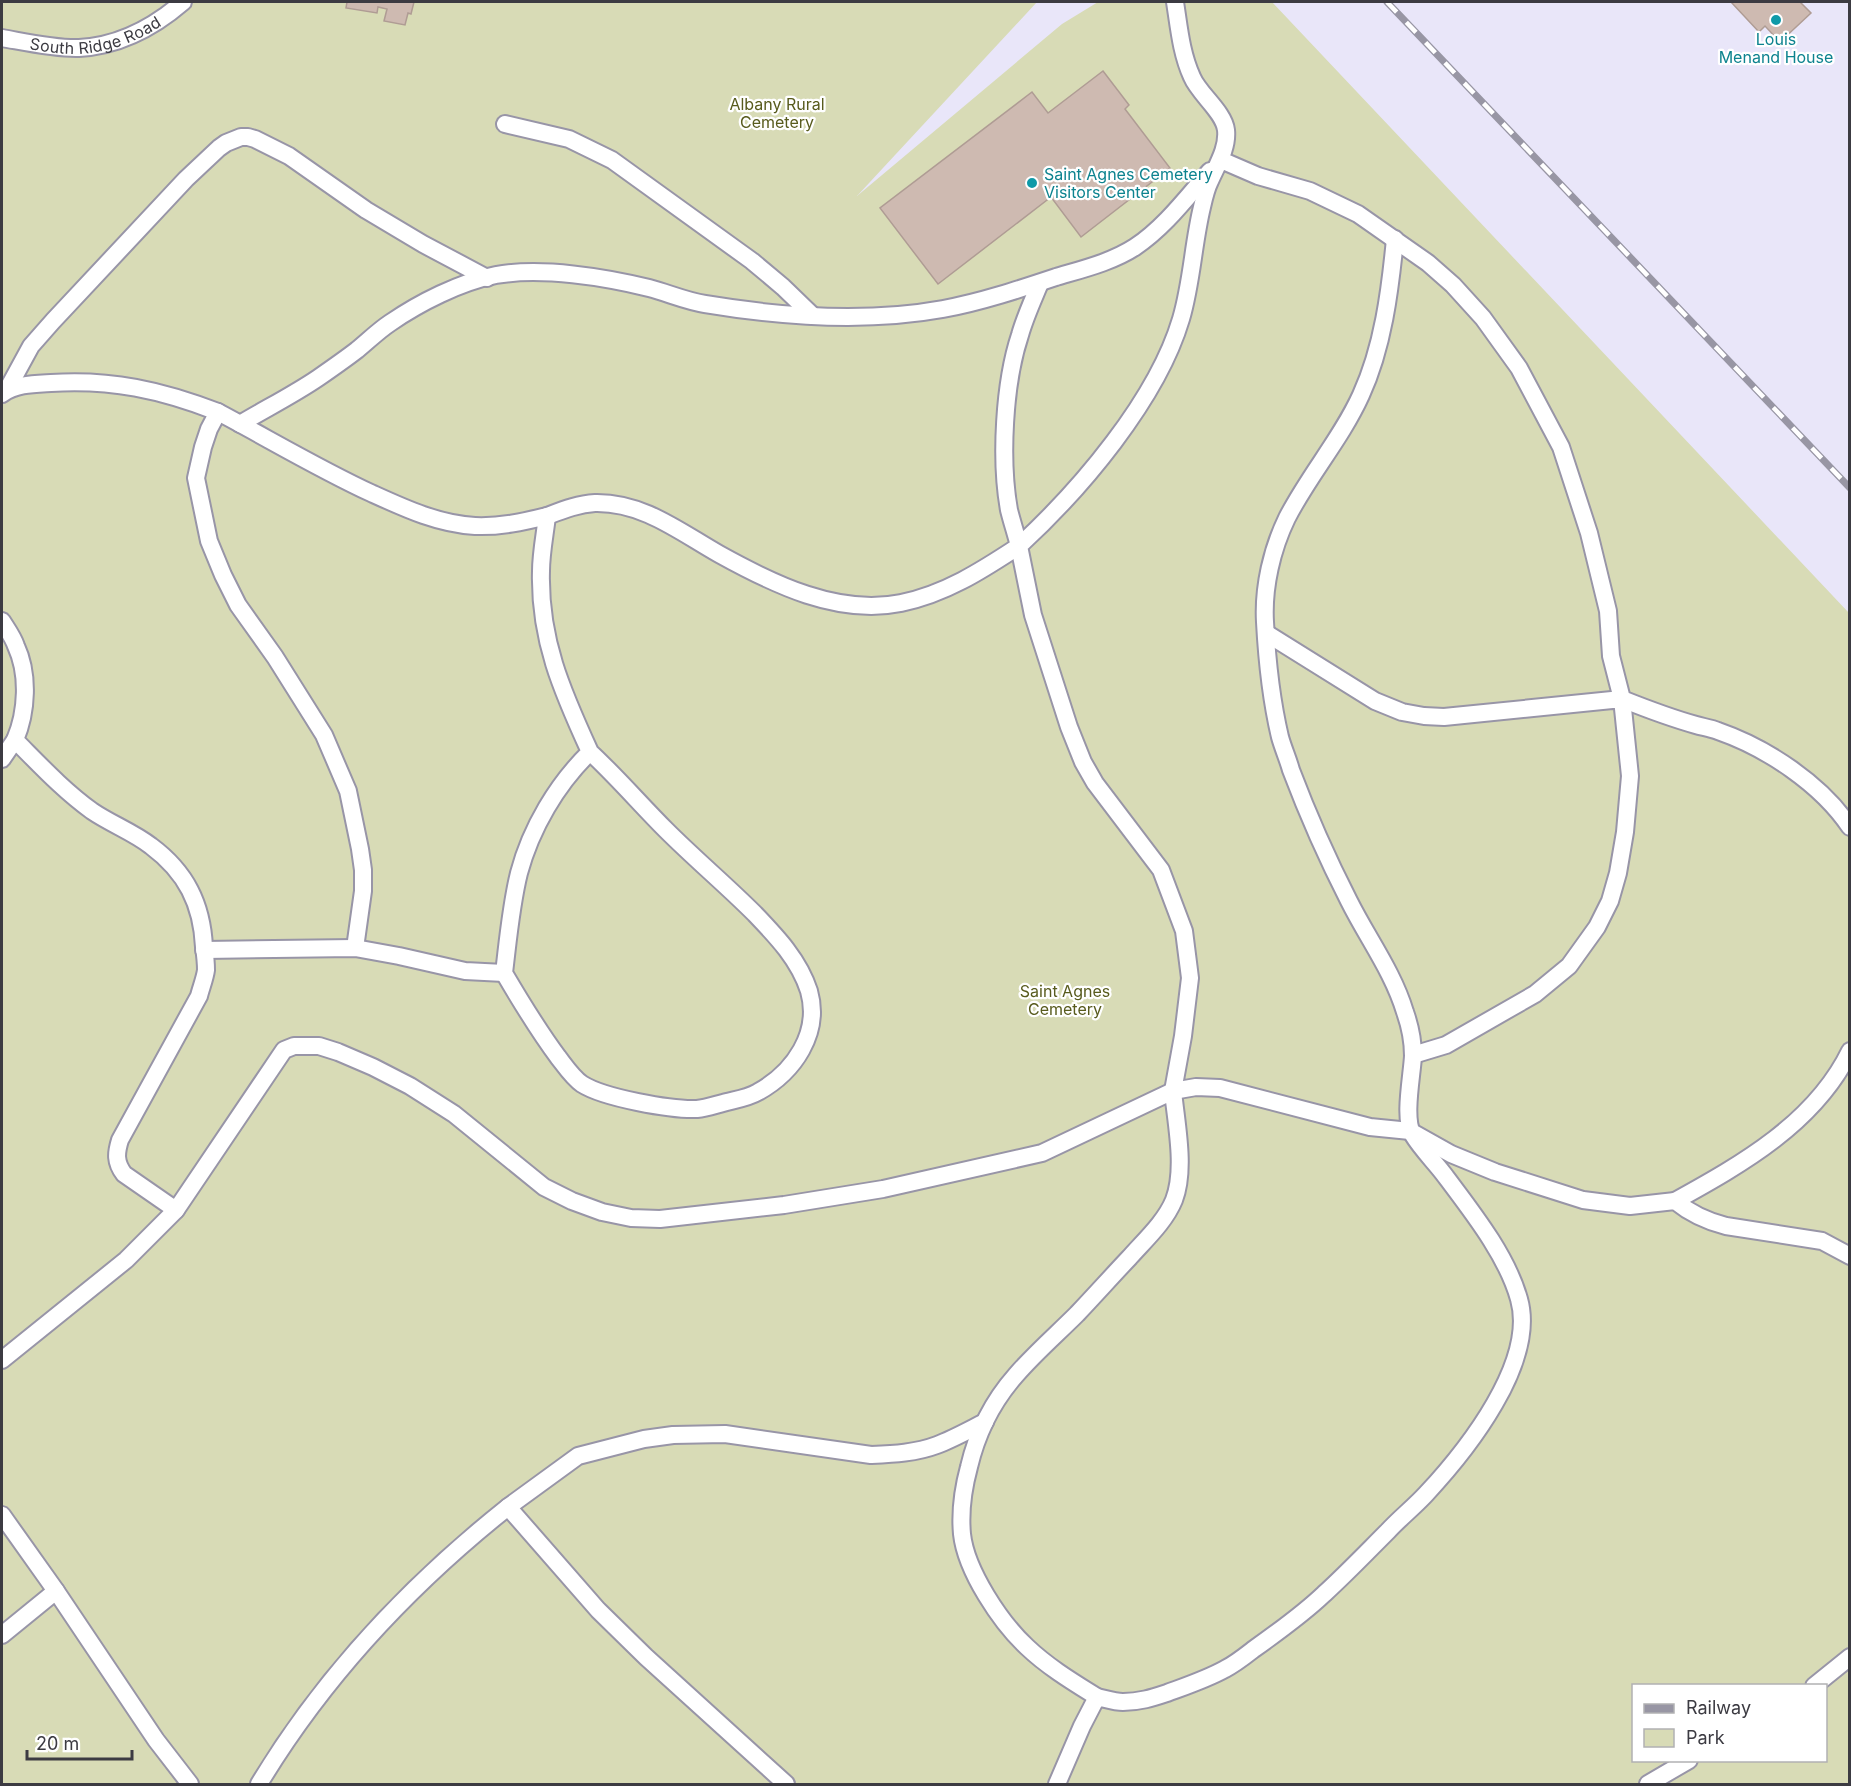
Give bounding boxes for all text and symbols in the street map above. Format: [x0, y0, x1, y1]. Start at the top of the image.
street label: South Ridge Road [28, 12, 164, 58]
marker: Louis Menand House [1769, 13, 1783, 27]
place label: Louis Menand House [1719, 29, 1833, 67]
park label: Albany Rural Cemetery [729, 94, 825, 132]
place label: Saint Agnes Cemetery Visitors Center [1044, 164, 1213, 202]
marker: Saint Agnes Cemetery Visitors Center [1025, 176, 1039, 190]
park label: Saint Agnes Cemetery [1020, 981, 1110, 1019]
legend [1632, 1684, 1827, 1762]
text: Railway [1686, 1697, 1751, 1718]
scale bar [27, 1723, 132, 1761]
text: Park [1686, 1727, 1725, 1748]
text: 20 m [36, 1733, 79, 1754]

